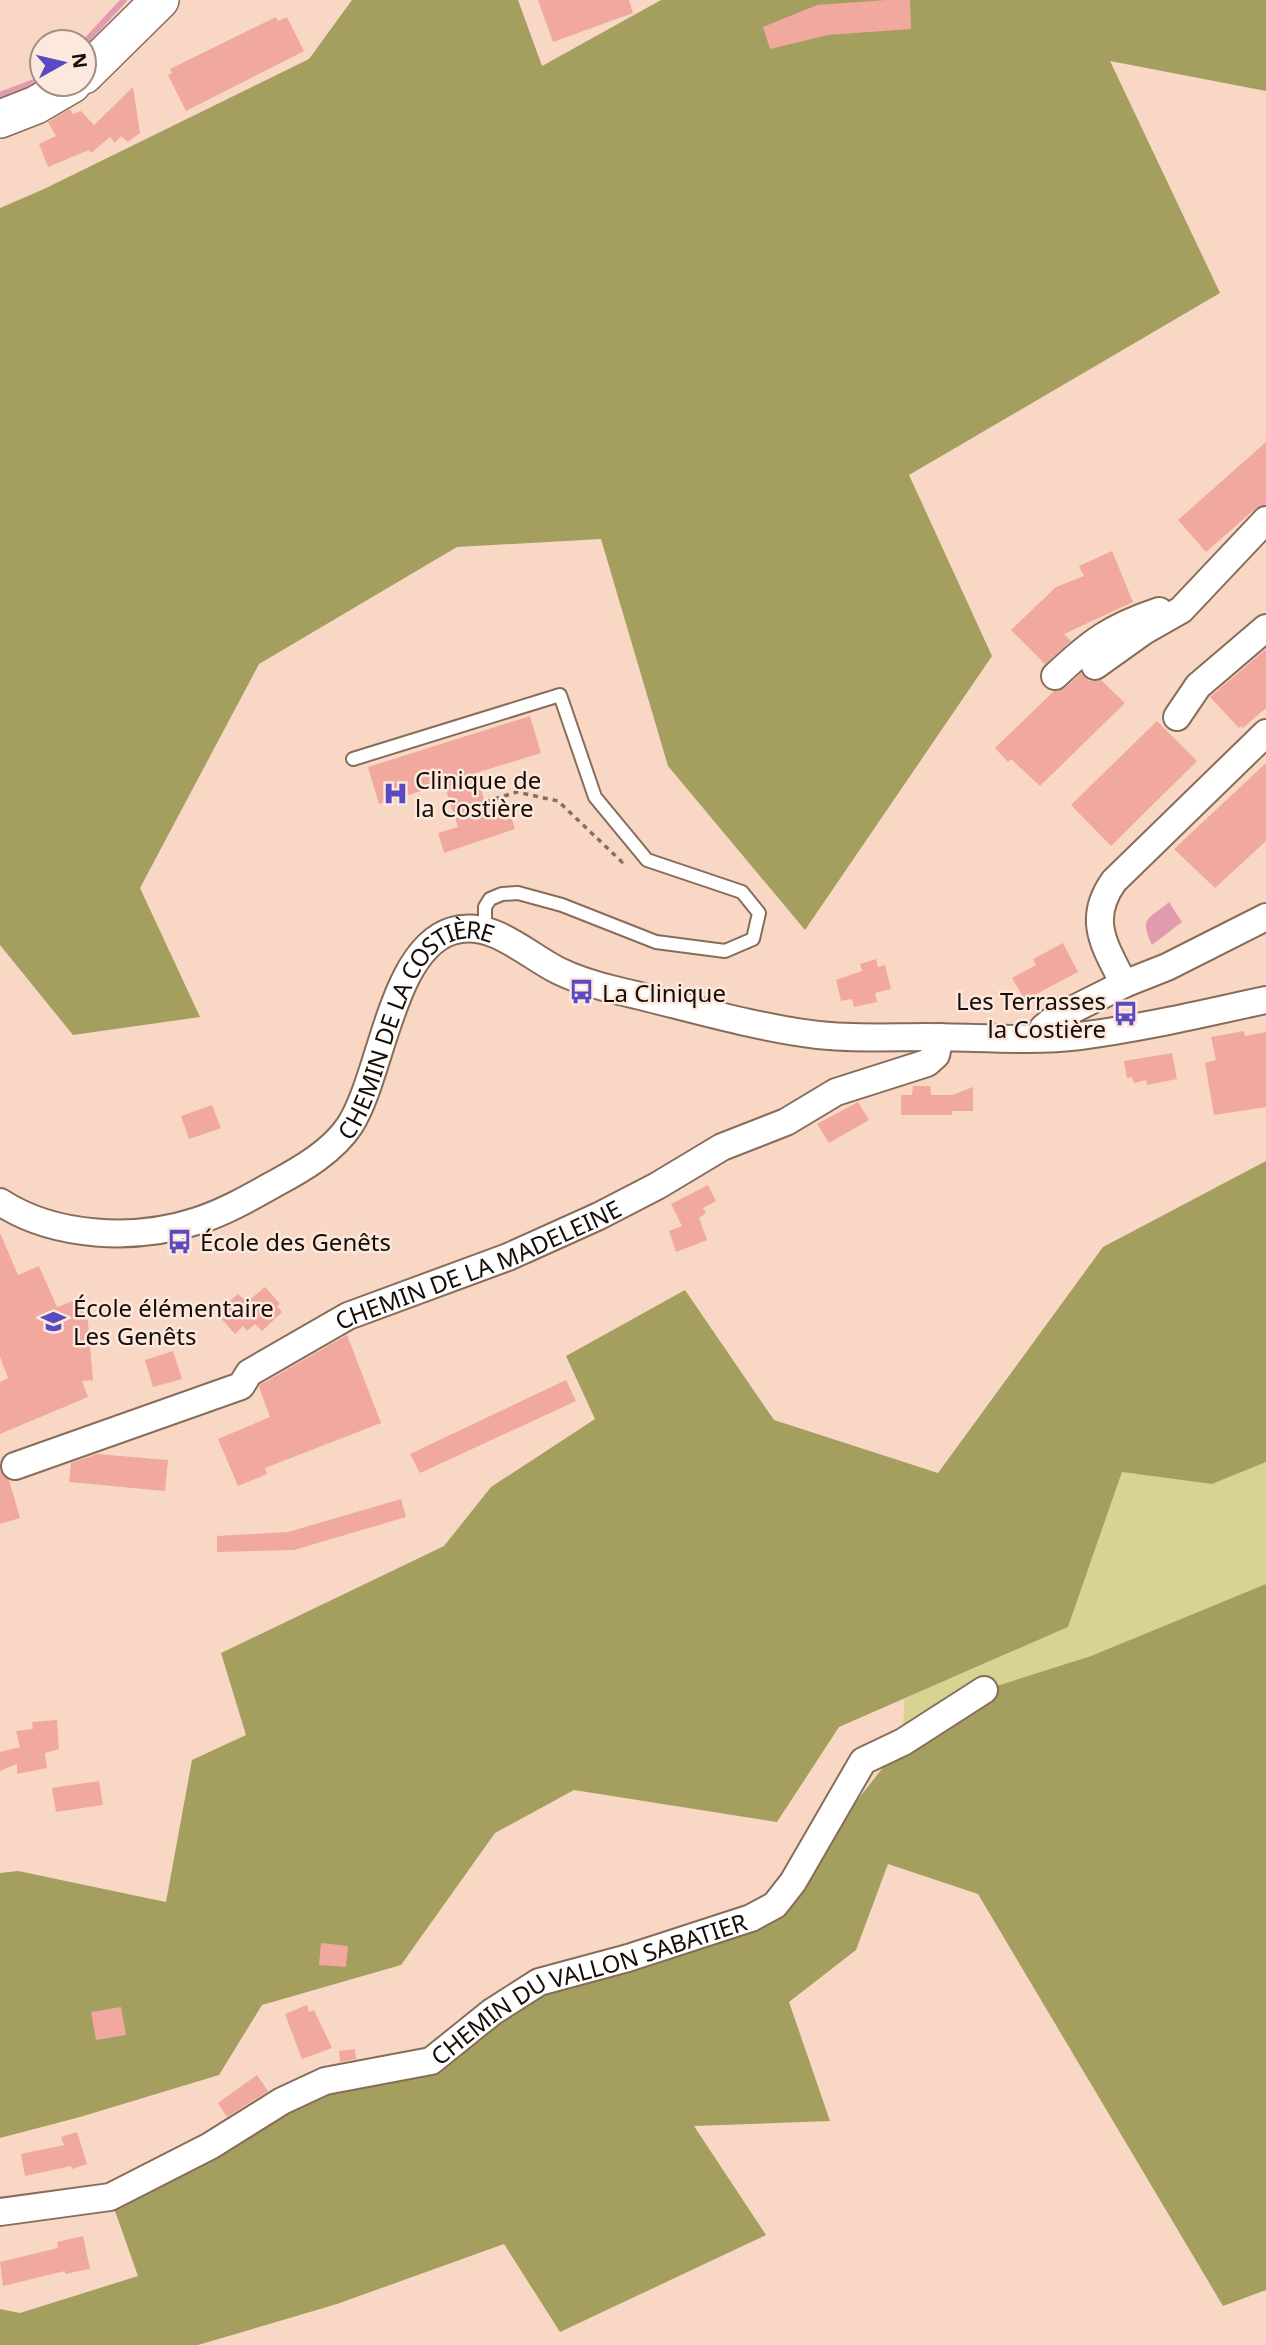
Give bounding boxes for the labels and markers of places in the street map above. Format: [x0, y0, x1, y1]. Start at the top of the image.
place label: Clinique de la Costière [415, 763, 541, 824]
hospital icon: Clinique de la Costière [381, 779, 409, 807]
place label: La Clinique [602, 976, 726, 1009]
bus stop icon: La Clinique [568, 978, 596, 1006]
place label: Les Terrasses la Costière [956, 984, 1106, 1045]
bus stop icon: Les Terrasses la Costière [1112, 1000, 1140, 1028]
place label: École des Genêts [200, 1225, 391, 1258]
bus stop icon: École des Genêts [166, 1227, 194, 1255]
place label: École élémentaire Les Genêts [73, 1291, 274, 1352]
school or university icon: École élémentaire Les Genêts [39, 1307, 67, 1335]

